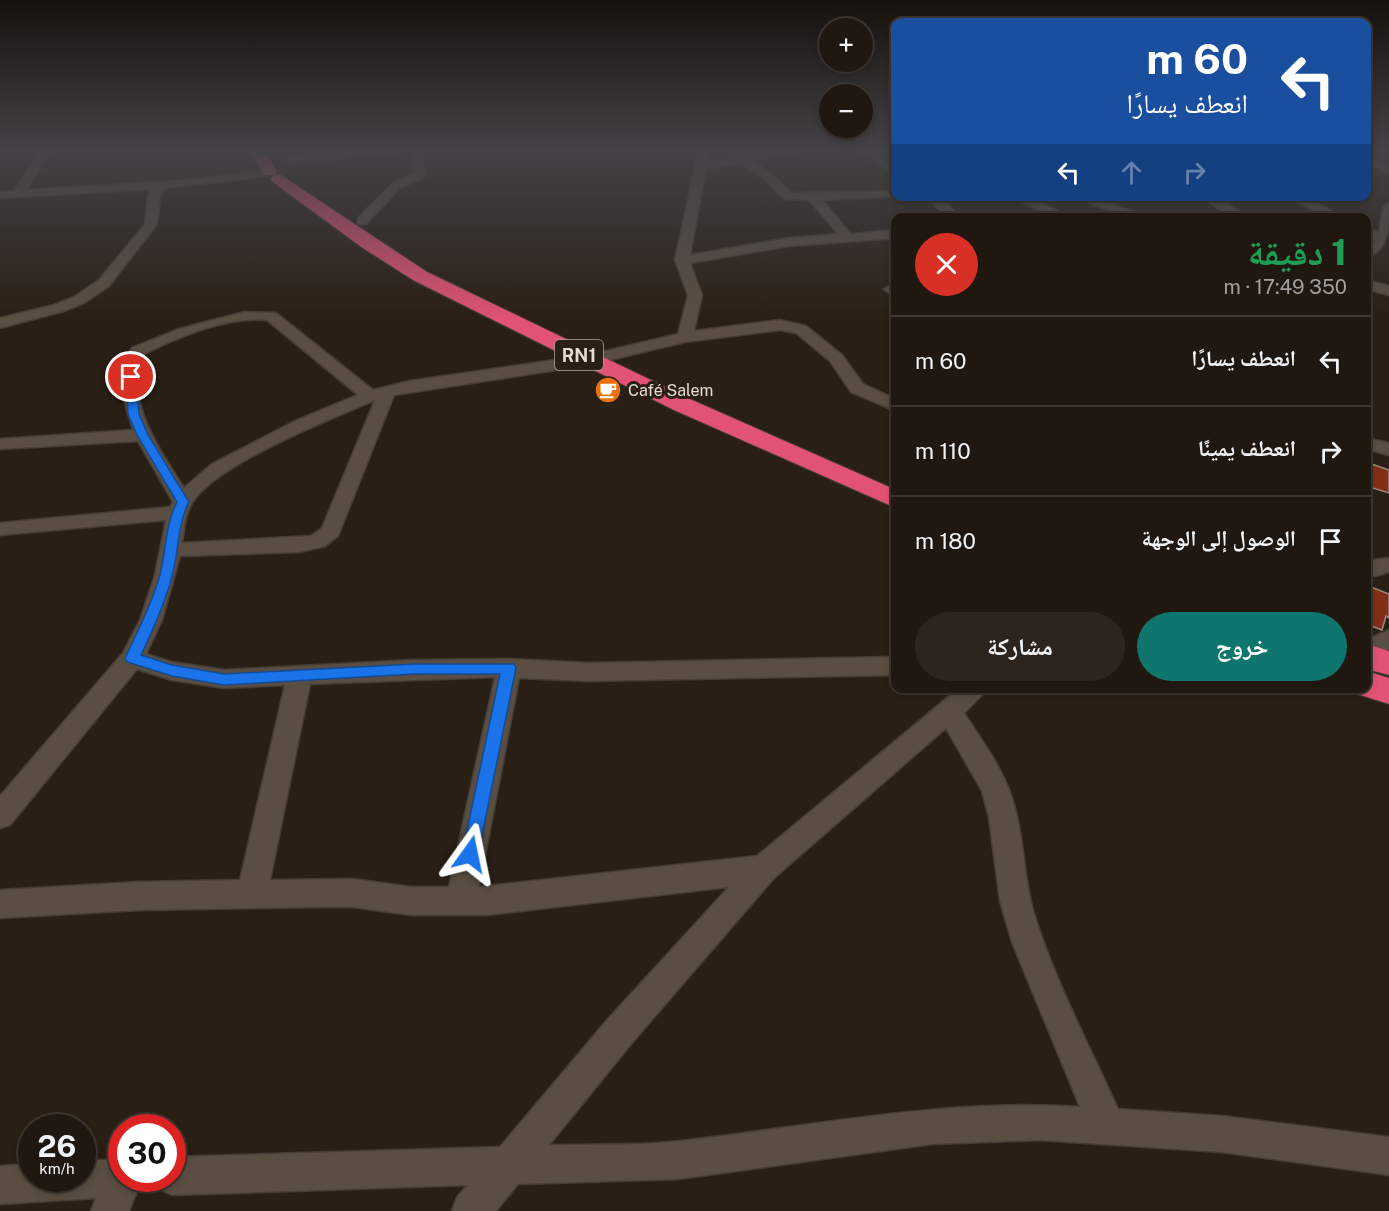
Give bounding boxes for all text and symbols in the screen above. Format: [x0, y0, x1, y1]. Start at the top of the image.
map controls [819, 18, 873, 138]
button: + [819, 18, 873, 72]
text: 60 m [1146, 34, 1248, 83]
icon: left [1269, 42, 1347, 120]
button: − [819, 84, 873, 138]
text: انعطف يسارًا [1127, 87, 1248, 119]
icon: left [1052, 156, 1085, 189]
icon: ahead [1115, 156, 1148, 189]
icon: right [1178, 156, 1211, 189]
text: 1 دقيقة [1248, 231, 1347, 273]
button: close [915, 233, 978, 296]
text: 350 m · 17:49 [1223, 275, 1347, 299]
road number: RN1 [555, 340, 603, 370]
text: انعطف يسارًا [1191, 345, 1296, 371]
icon: left [1314, 345, 1347, 378]
text: 60 m [915, 348, 966, 374]
pin [105, 351, 156, 402]
icon: arrive [114, 360, 147, 393]
cafe icon: Café Salem [593, 375, 623, 405]
place label: Café Salem [628, 381, 713, 400]
text: انعطف يمينًا [1198, 435, 1296, 461]
icon: right [1314, 435, 1347, 468]
text: 110 m [915, 438, 971, 464]
text: الوصول إلى الوجهة [1141, 525, 1296, 551]
icon: arrive [1314, 525, 1347, 558]
text: 180 m [915, 528, 976, 554]
button: مشاركة [915, 612, 1125, 681]
button: خروج [1137, 612, 1347, 681]
position arrow [438, 822, 502, 886]
speed limit sign: 30 [108, 1114, 186, 1192]
text: 26 [38, 1128, 76, 1164]
text: km/h [39, 1160, 75, 1177]

